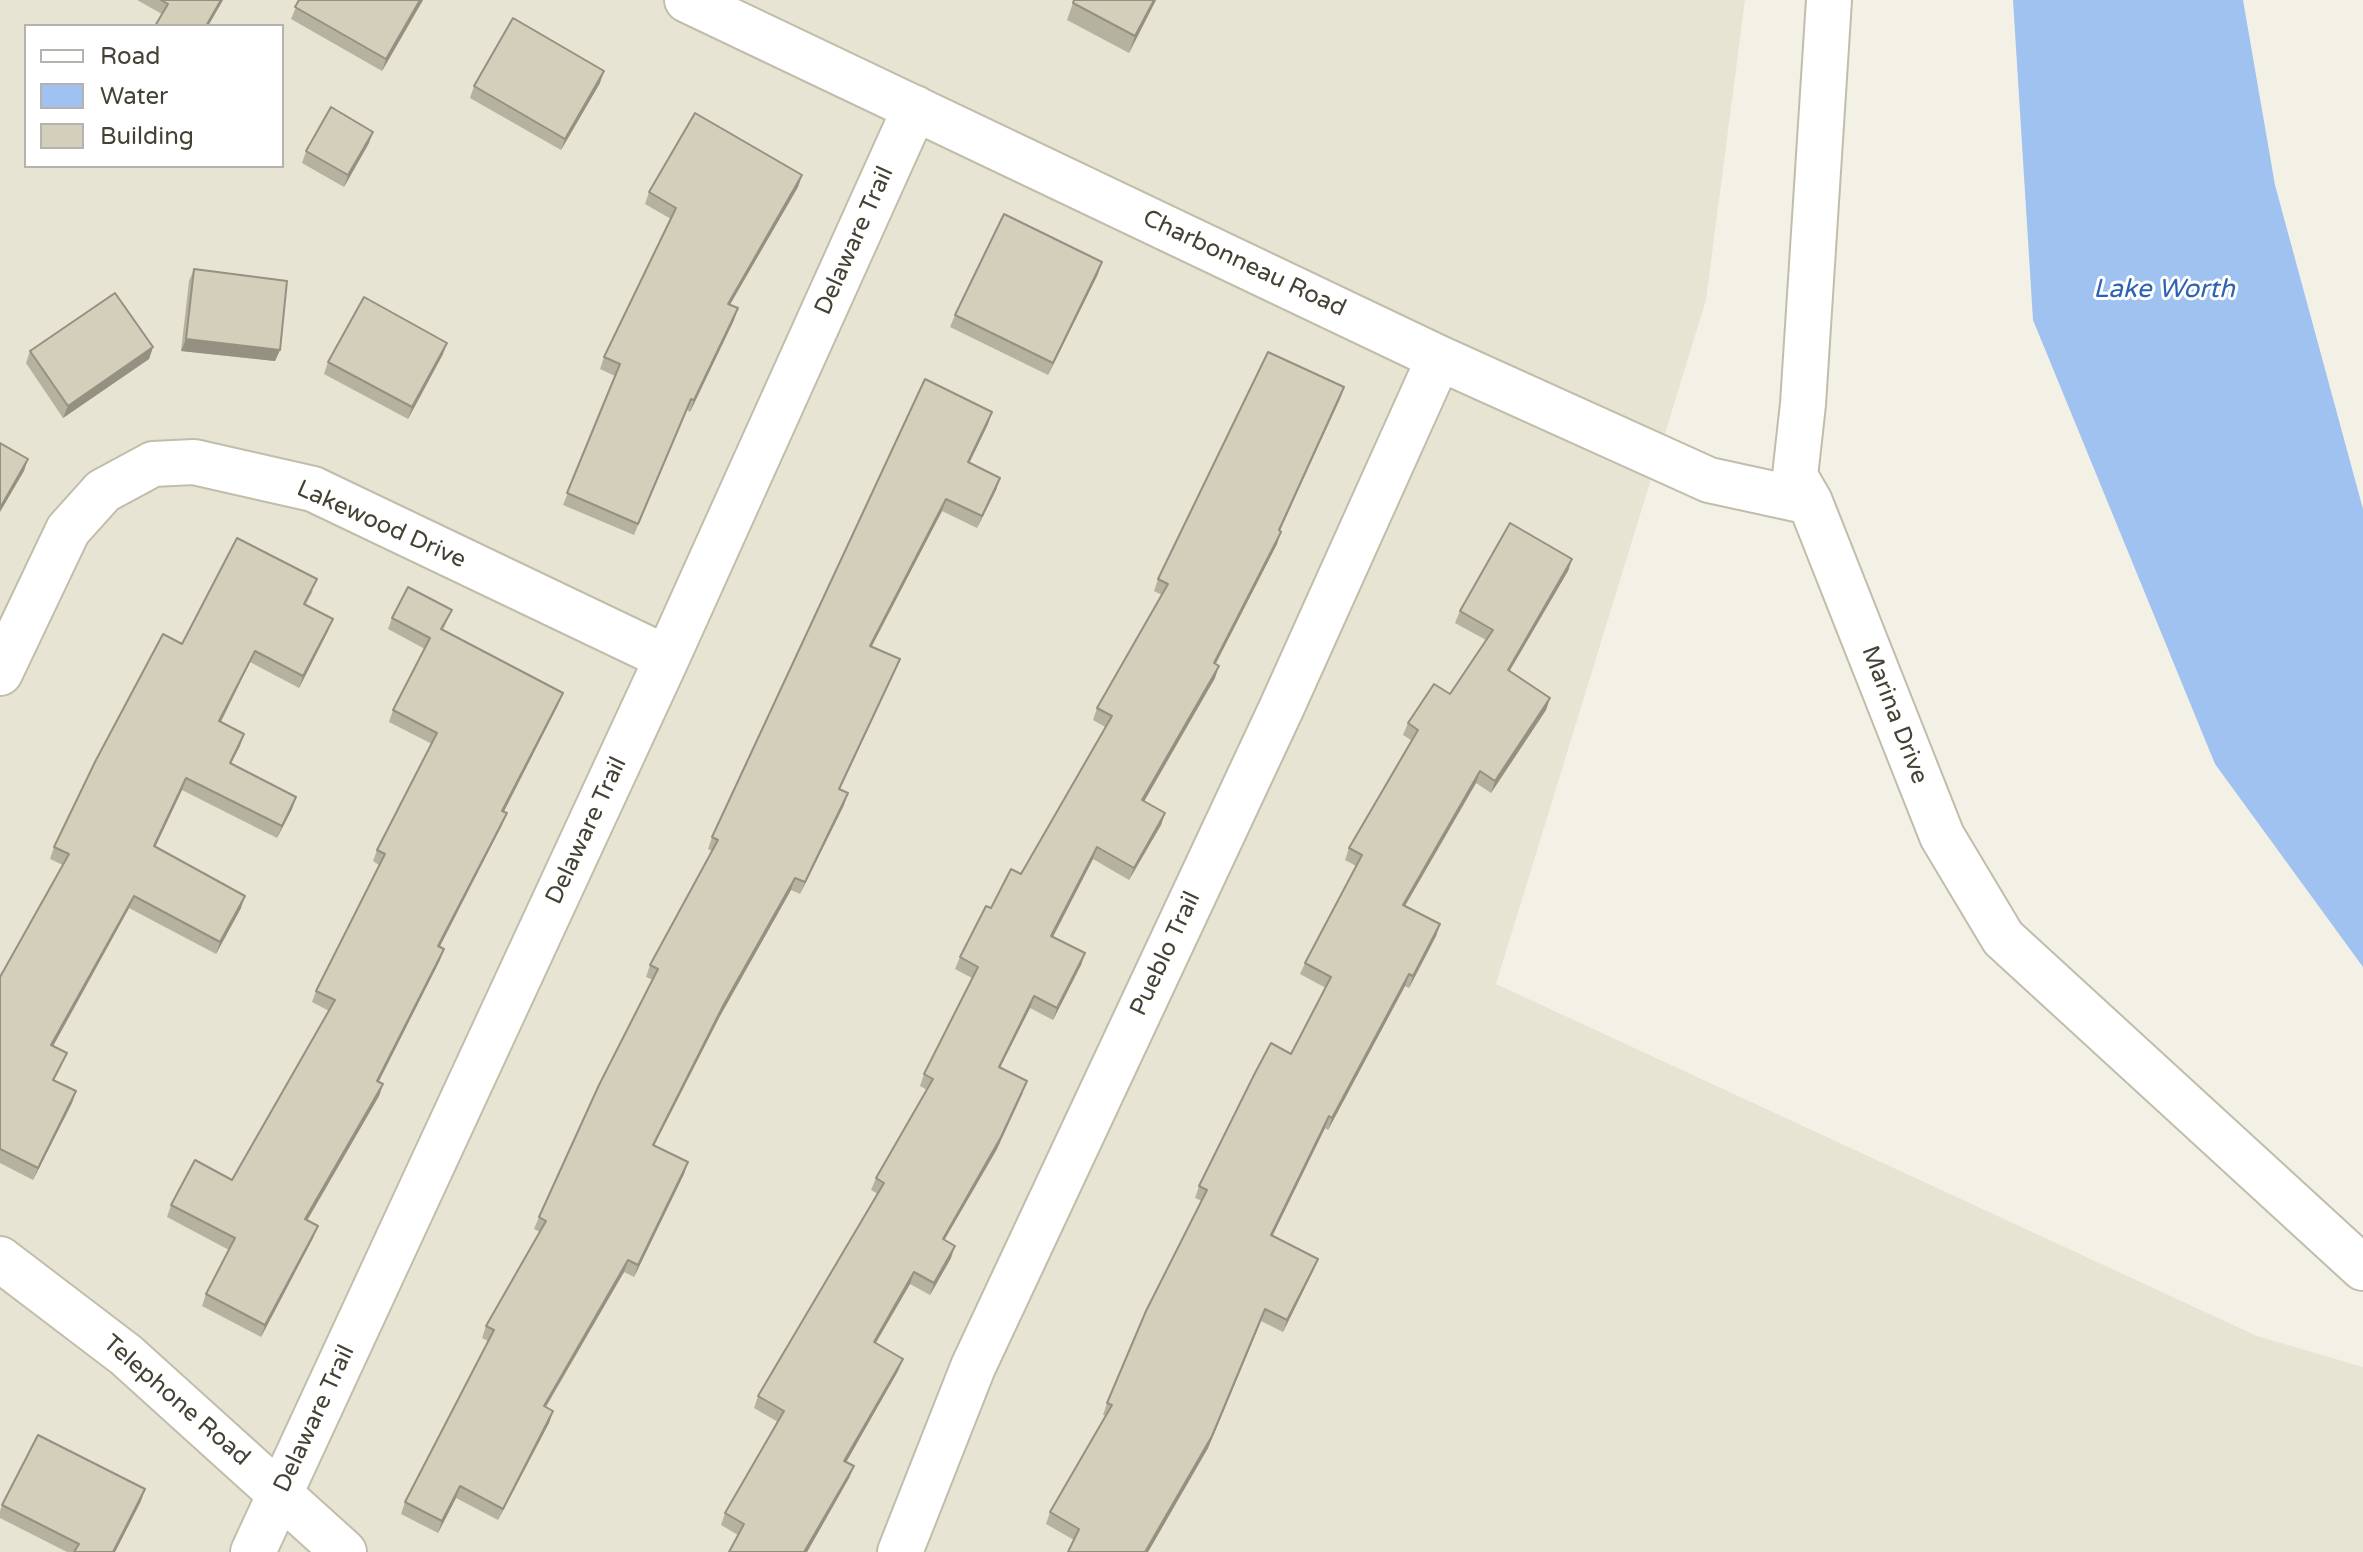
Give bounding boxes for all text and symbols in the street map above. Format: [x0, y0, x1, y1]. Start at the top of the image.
legend [24, 24, 284, 168]
text: Road [100, 42, 160, 71]
text: Water [100, 82, 168, 111]
text: Building [100, 122, 194, 151]
street label: Delaware Trail [809, 162, 901, 320]
street label: Charbonneau Road [1138, 204, 1350, 324]
water label: Lake Worth [2093, 274, 2235, 306]
street label: Lakewood Drive [292, 475, 470, 575]
street label: Marina Drive [1855, 642, 1933, 788]
street label: Delaware Trail [540, 753, 634, 909]
street label: Pueblo Trail [1125, 887, 1207, 1021]
street label: Telephone Road [97, 1329, 255, 1473]
street label: Delaware Trail [268, 1341, 362, 1497]

